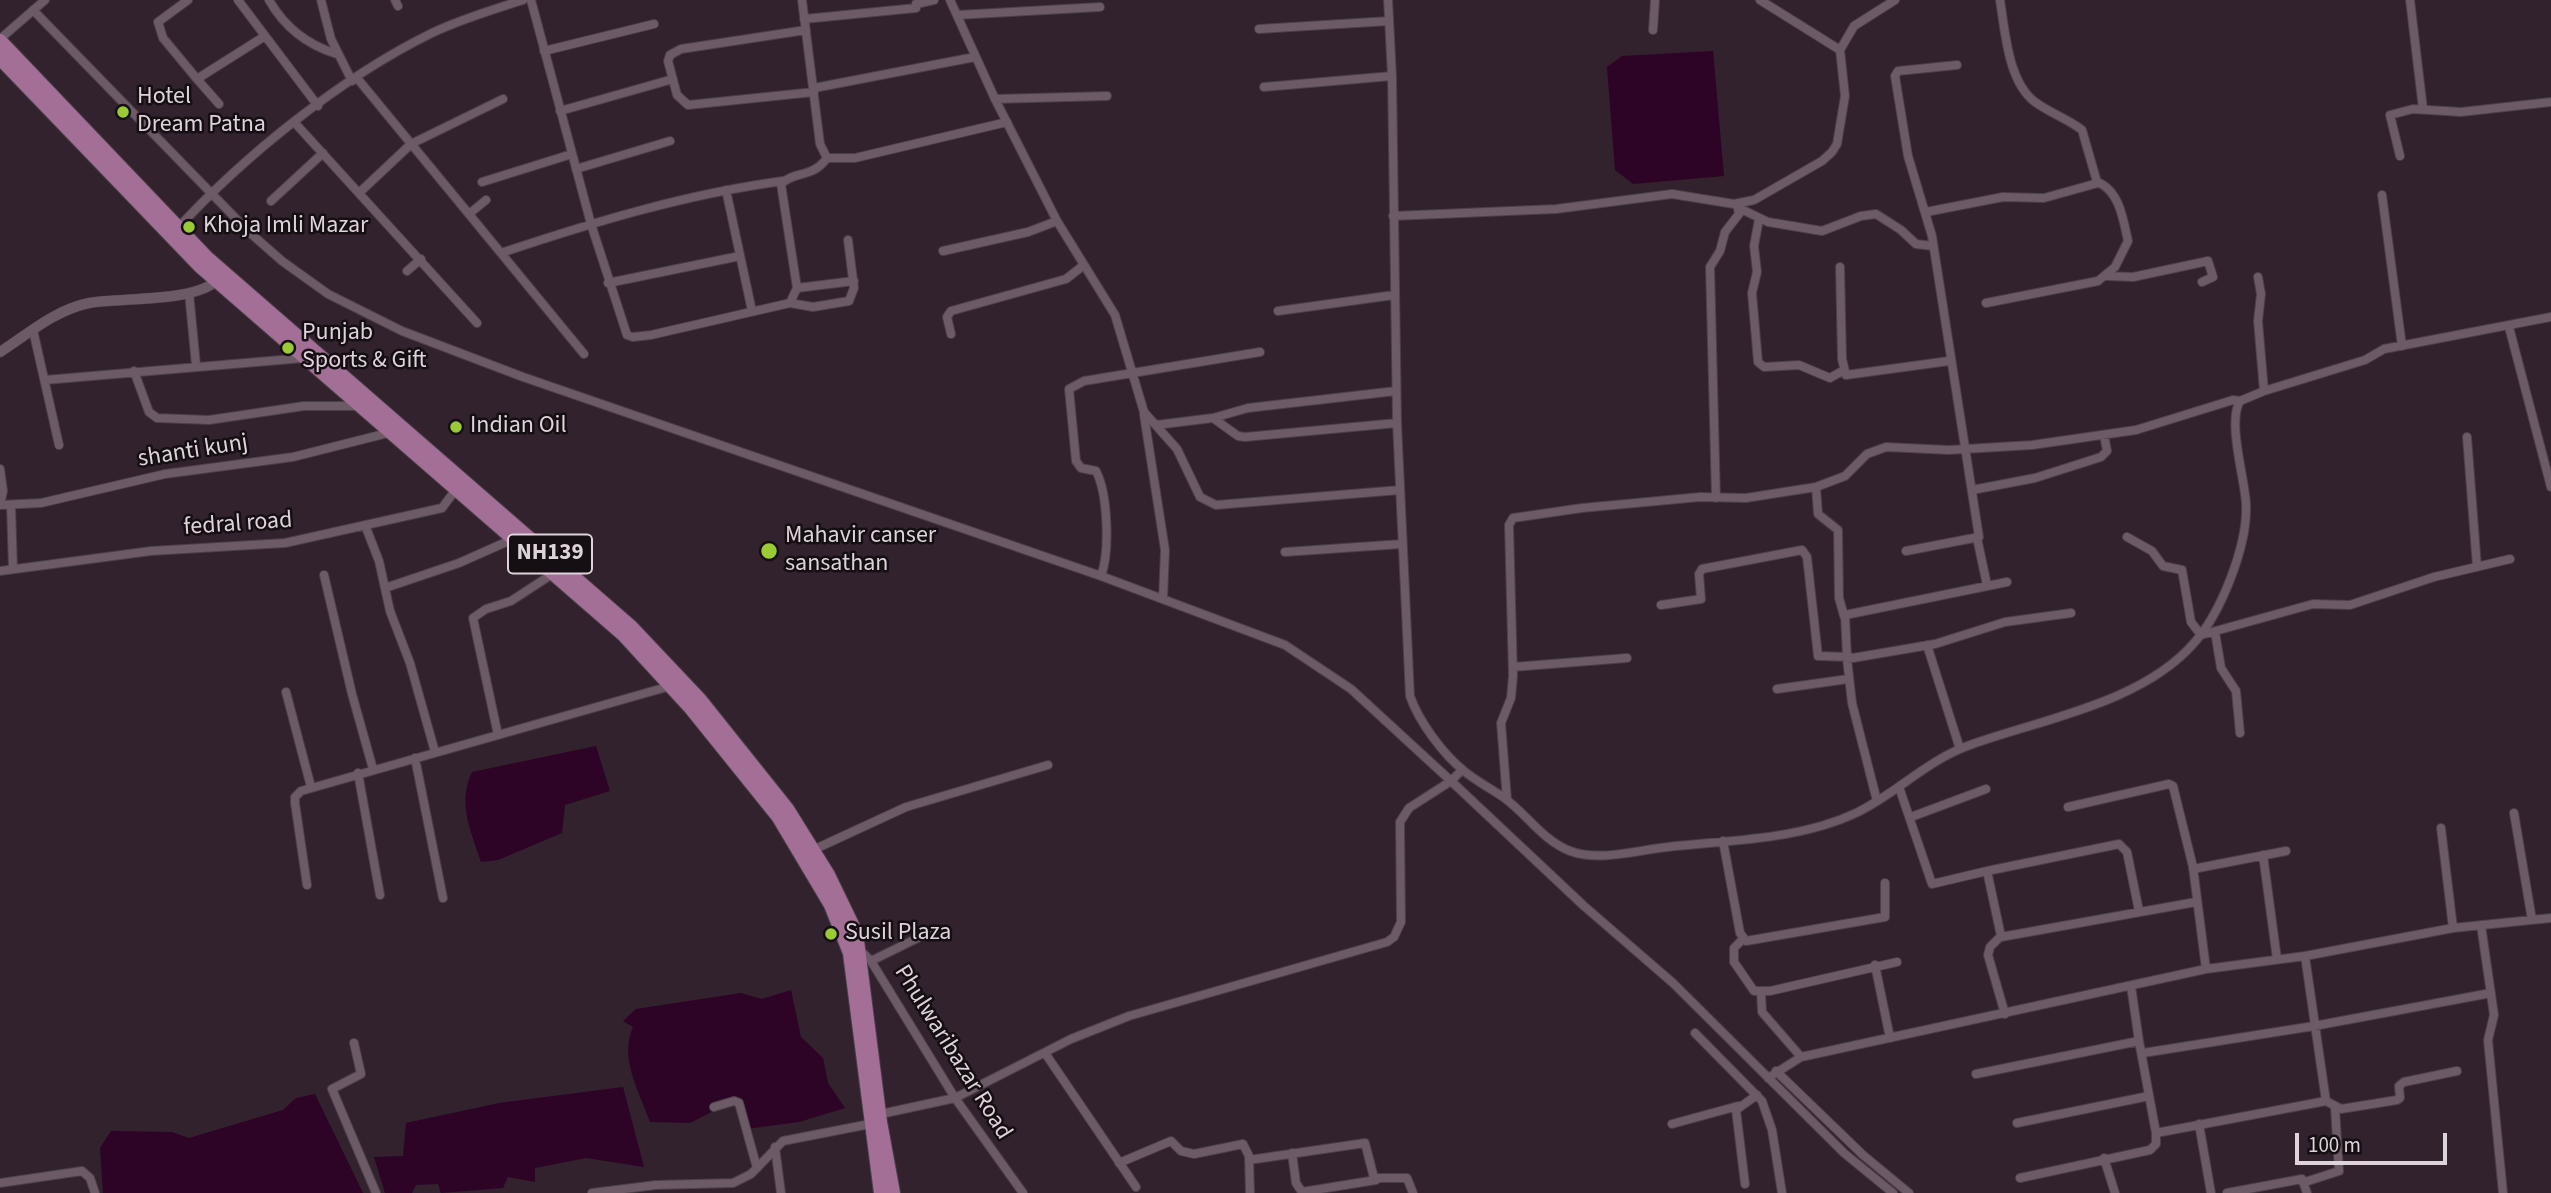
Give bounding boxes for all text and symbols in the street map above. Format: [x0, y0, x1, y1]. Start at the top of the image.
place label: Hotel Dream Patna [137, 84, 266, 140]
marker: Hotel Dream Patna [115, 104, 131, 120]
place label: Khoja Imli Mazar [203, 213, 368, 241]
marker: Khoja Imli Mazar [181, 219, 197, 235]
place label: Punjab Sports & Gift [302, 320, 427, 376]
marker: Punjab Sports & Gift [280, 340, 296, 356]
place label: Indian Oil [470, 413, 567, 441]
marker: Indian Oil [448, 419, 464, 435]
street label: shanti kunj [136, 429, 250, 475]
street label: fedral road [183, 507, 293, 543]
place label: Mahavir canser sansathan [785, 523, 936, 579]
road number: NH139 [508, 534, 592, 574]
marker: Mahavir canser sansathan [759, 541, 779, 561]
place label: Susil Plaza [845, 920, 951, 948]
marker: Susil Plaza [823, 926, 839, 942]
street label: Phulwaribazar Road [887, 960, 1017, 1146]
scale bar [2299, 1120, 2451, 1164]
text: 100 m [2308, 1130, 2361, 1160]

